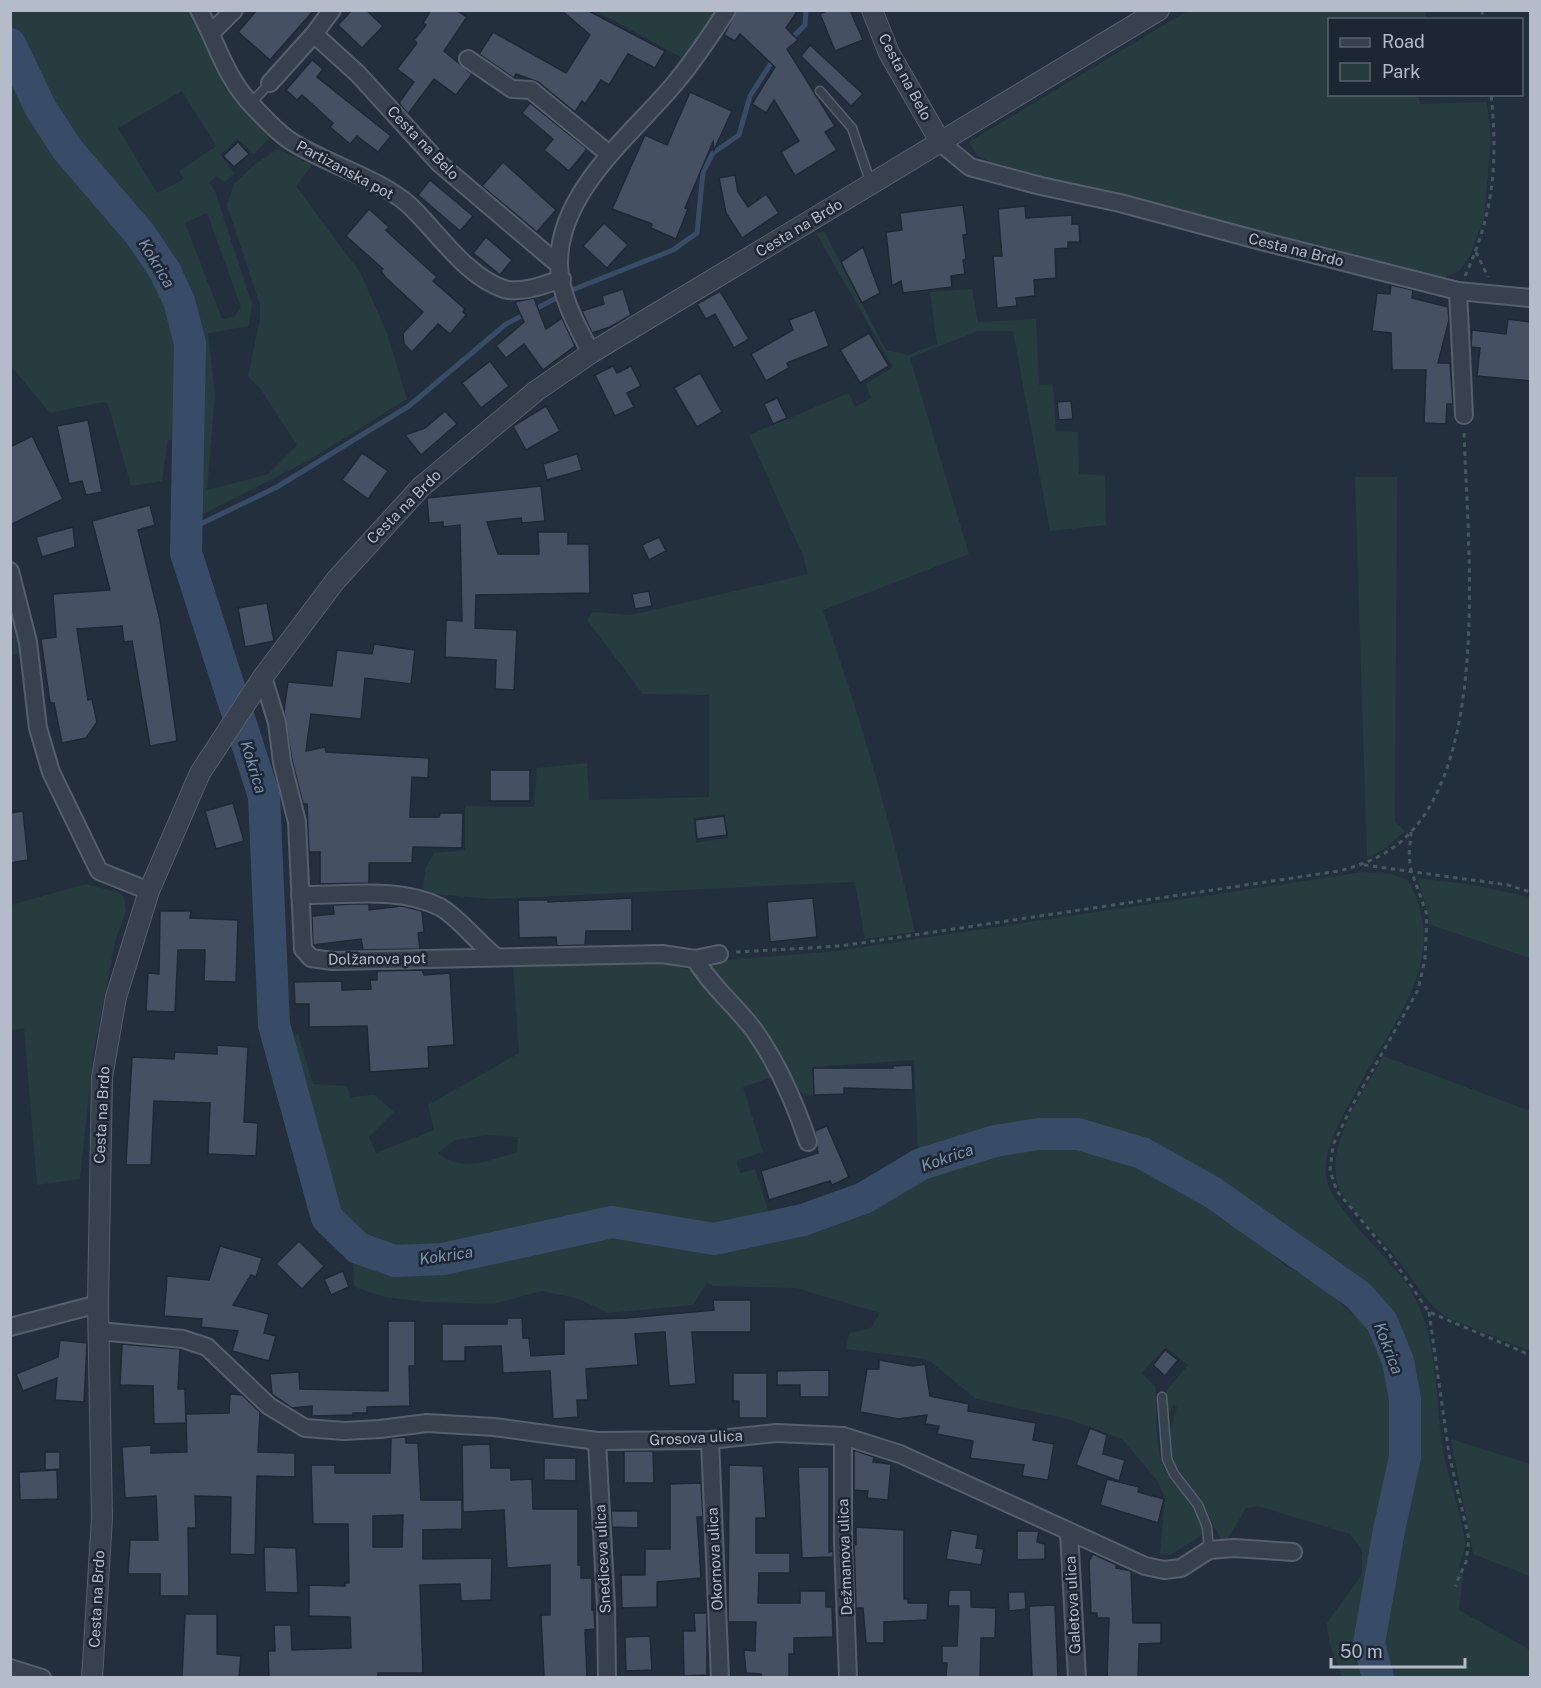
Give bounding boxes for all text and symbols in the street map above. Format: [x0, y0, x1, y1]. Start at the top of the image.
legend [1328, 18, 1523, 96]
street label: Cesta na Belo [875, 31, 935, 123]
text: Road [1382, 31, 1425, 52]
text: Park [1382, 61, 1420, 82]
street label: Cesta na Belo [384, 102, 463, 183]
street label: Partizanska pot [294, 137, 397, 202]
street label: Cesta na Brdo [752, 195, 845, 260]
street label: Cesta na Brdo [1247, 229, 1346, 270]
water label: Kokrica [134, 235, 179, 291]
street label: Cesta na Brdo [363, 466, 444, 547]
water label: Kokrica [237, 738, 271, 796]
street label: Dolžanova pot [328, 949, 426, 968]
street label: Cesta na Brdo [90, 1066, 113, 1164]
water label: Kokrica [918, 1140, 976, 1175]
water label: Kokrica [418, 1242, 474, 1269]
water label: Kokrica [1370, 1320, 1407, 1377]
street label: Grosova ulica [649, 1427, 743, 1448]
street label: Dežmanova ulica [834, 1498, 855, 1616]
street label: Snediceva ulica [591, 1504, 614, 1614]
street label: Okornova ulica [703, 1507, 726, 1611]
street label: Cesta na Brdo [85, 1550, 108, 1648]
street label: Galetova ulica [1061, 1556, 1084, 1655]
scale bar [1331, 1631, 1464, 1669]
text: 50 m [1340, 1641, 1383, 1662]

